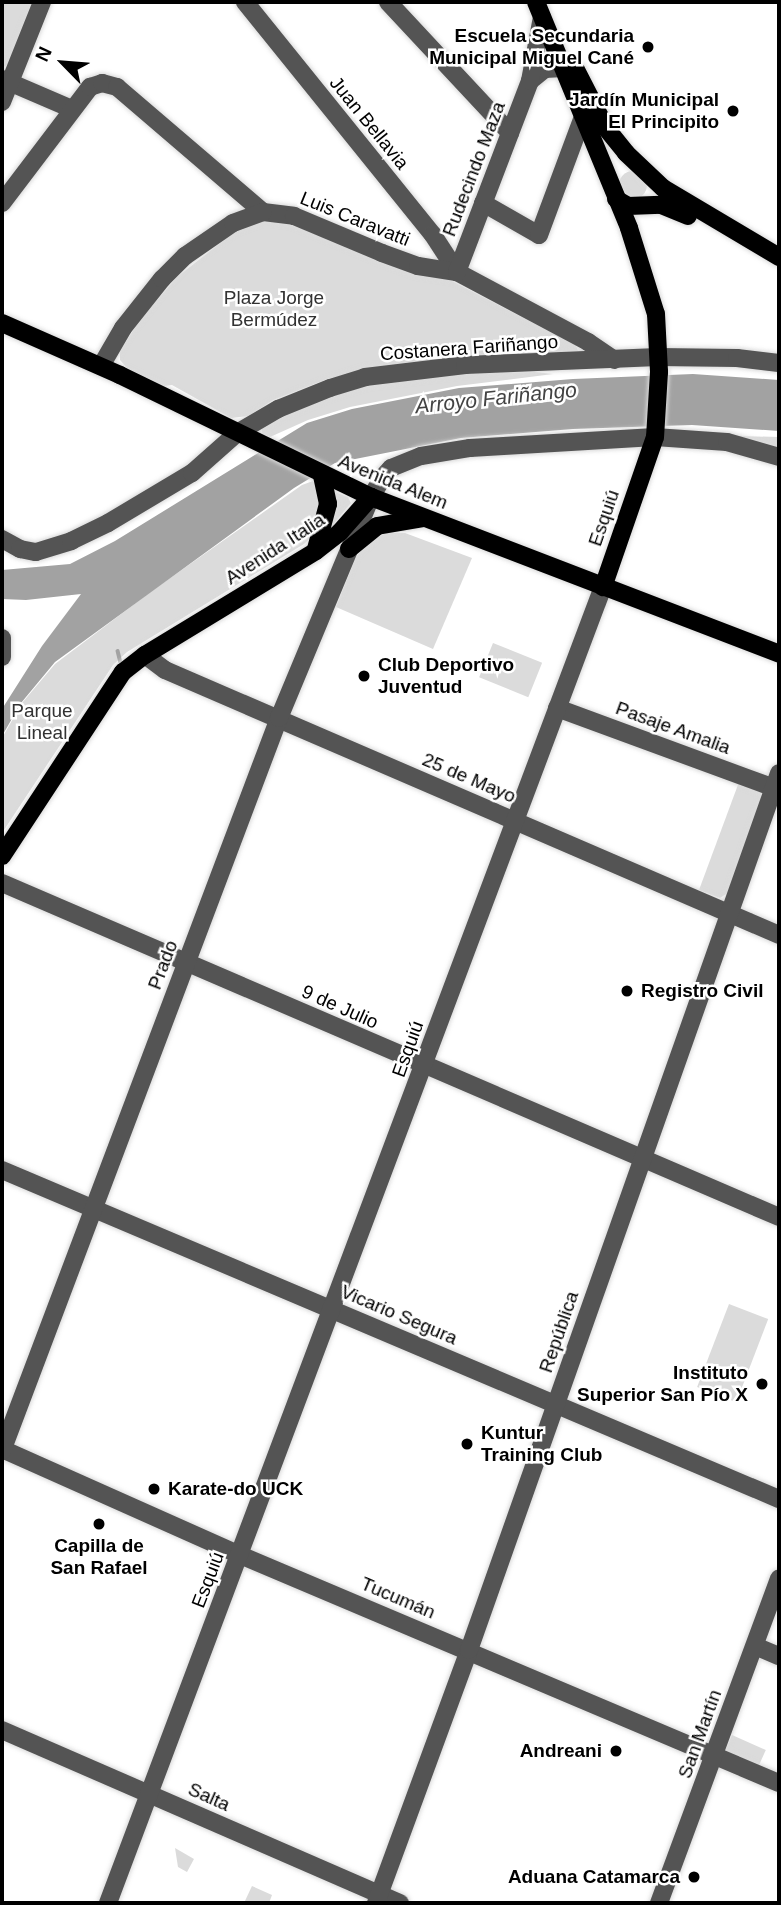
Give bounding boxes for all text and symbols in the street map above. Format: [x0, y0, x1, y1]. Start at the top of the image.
place label: Escuela Secundaria Municipal Miguel Cané [429, 25, 634, 69]
north arrow [28, 28, 98, 98]
marker: Escuela Secundaria Municipal Miguel Cané [640, 39, 656, 55]
text: N [31, 43, 56, 65]
street label: Juan Bellavia [325, 72, 413, 174]
place label: Jardín Municipal El Principito [569, 89, 719, 133]
street label: Rudecindo Maza [438, 98, 510, 240]
marker: Jardín Municipal El Principito [725, 103, 741, 119]
street label: Luis Caravatti [297, 187, 413, 251]
park label: Plaza Jorge Bermúdez [224, 287, 324, 331]
street label: Costanera Fariñango [379, 330, 559, 366]
water label: Arroyo Fariñango [414, 377, 578, 419]
street label: Avenida Alem [335, 450, 451, 514]
street label: Esquiú [584, 487, 624, 549]
street label: Avenida Italia [221, 508, 329, 590]
place label: Club Deportivo Juventud [378, 654, 514, 698]
marker: Club Deportivo Juventud [356, 668, 372, 684]
street label: Pasaje Amalia [612, 697, 734, 759]
park label: Parque Lineal [11, 700, 73, 744]
street label: 25 de Mayo [419, 748, 519, 808]
street label: Prado [143, 937, 183, 993]
street label: 9 de Julio [298, 980, 382, 1034]
place label: Registro Civil [641, 980, 763, 1002]
marker: Registro Civil [619, 983, 635, 999]
street label: Esquiú [387, 1018, 429, 1080]
street label: Vicario Segura [337, 1280, 461, 1350]
street label: República [534, 1288, 584, 1376]
place label: Instituto Superior San Pío X [577, 1362, 748, 1406]
marker: Instituto Superior San Pío X [754, 1376, 770, 1392]
place label: Kuntur Training Club [481, 1422, 602, 1466]
marker: Kuntur Training Club [459, 1436, 475, 1452]
place label: Karate-do UCK [168, 1478, 303, 1500]
marker: Karate-do UCK [146, 1481, 162, 1497]
marker: Capilla de San Rafael [91, 1516, 107, 1532]
place label: Capilla de San Rafael [50, 1535, 148, 1579]
street label: Esquiú [187, 1549, 229, 1611]
street label: Tucumán [357, 1572, 439, 1624]
street label: San Martín [673, 1686, 727, 1782]
place label: Andreani [520, 1740, 602, 1762]
marker: Andreani [608, 1743, 624, 1759]
street label: Salta [185, 1778, 233, 1816]
place label: Aduana Catamarca [508, 1866, 680, 1888]
marker: Aduana Catamarca [686, 1869, 702, 1885]

